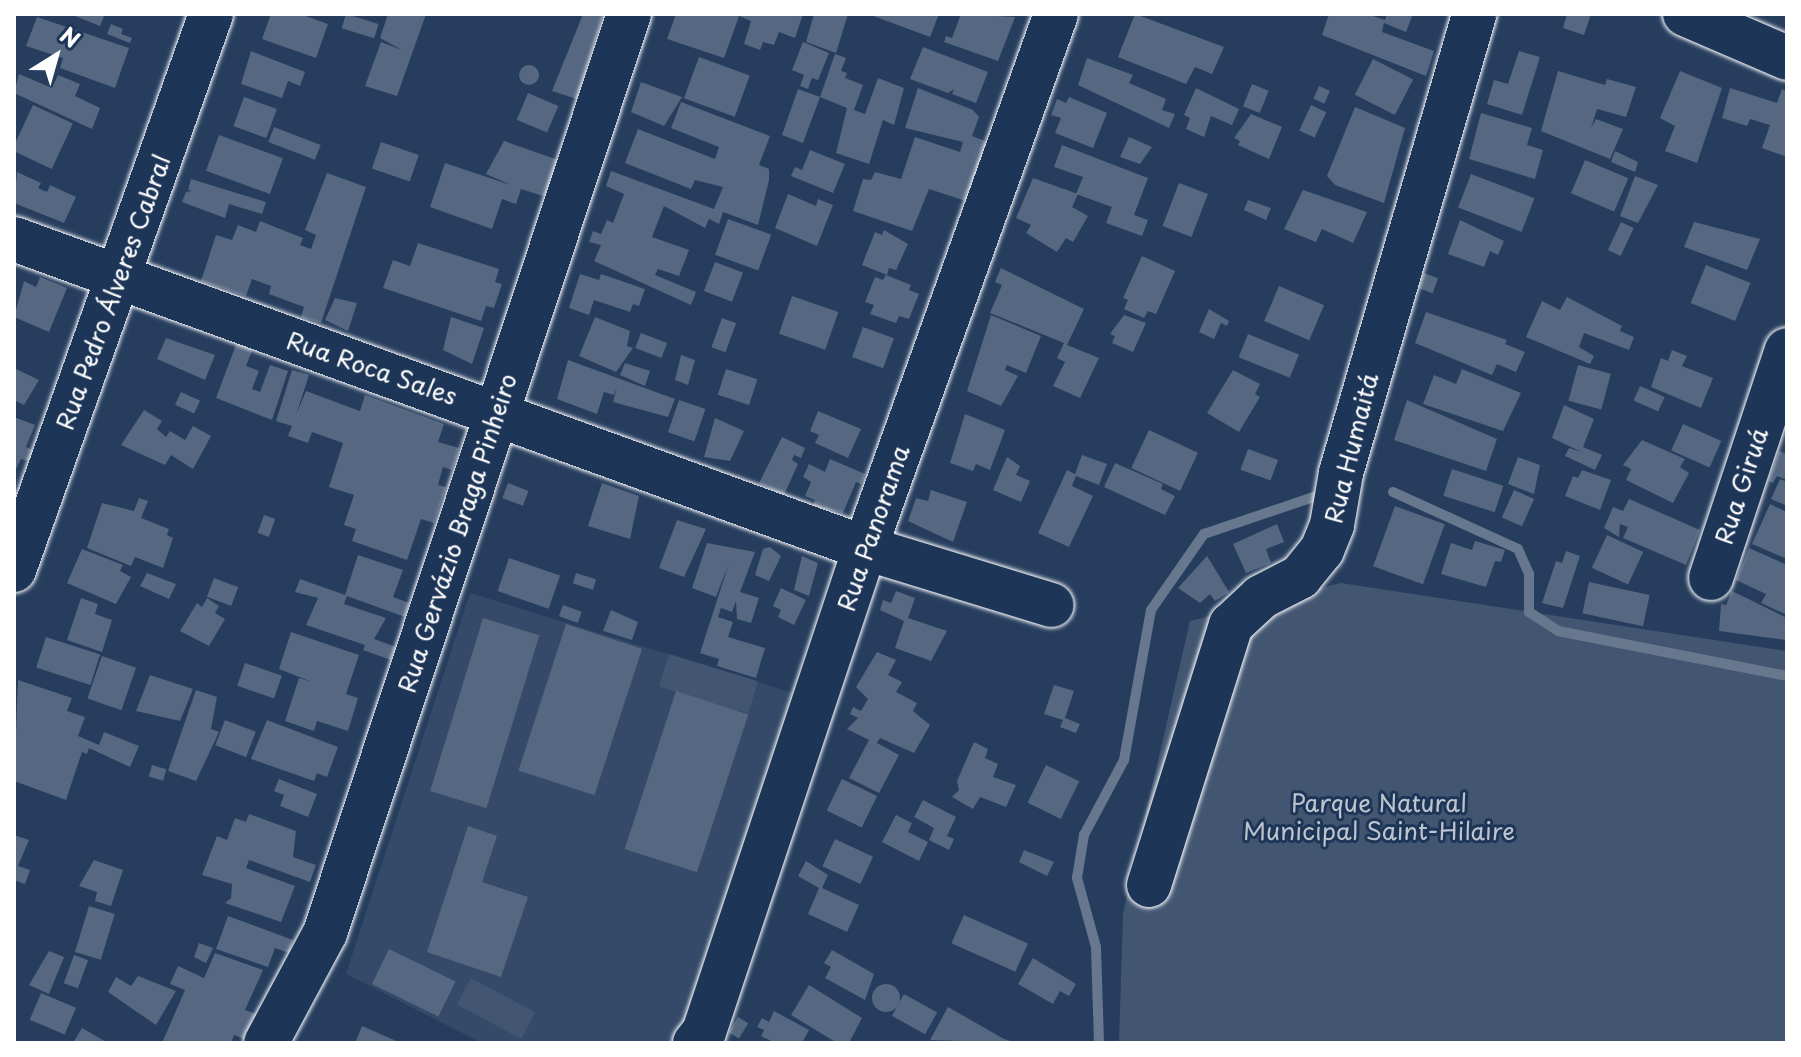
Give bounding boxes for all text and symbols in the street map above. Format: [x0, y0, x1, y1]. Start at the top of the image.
north arrow [16, 16, 96, 96]
text: N [54, 18, 88, 55]
street label: Rua Pedro Álveres Cabral [49, 148, 177, 436]
street label: Rua Roca Sales [282, 325, 462, 411]
street label: Rua Gervázio Braga Pinheiro [391, 368, 523, 698]
street label: Rua Humaitá [1318, 369, 1384, 527]
street label: Rua Giruá [1709, 424, 1773, 548]
street label: Rua Panorama [831, 441, 915, 615]
park label: Parque Natural Municipal Saint-Hilaire [1244, 789, 1514, 845]

